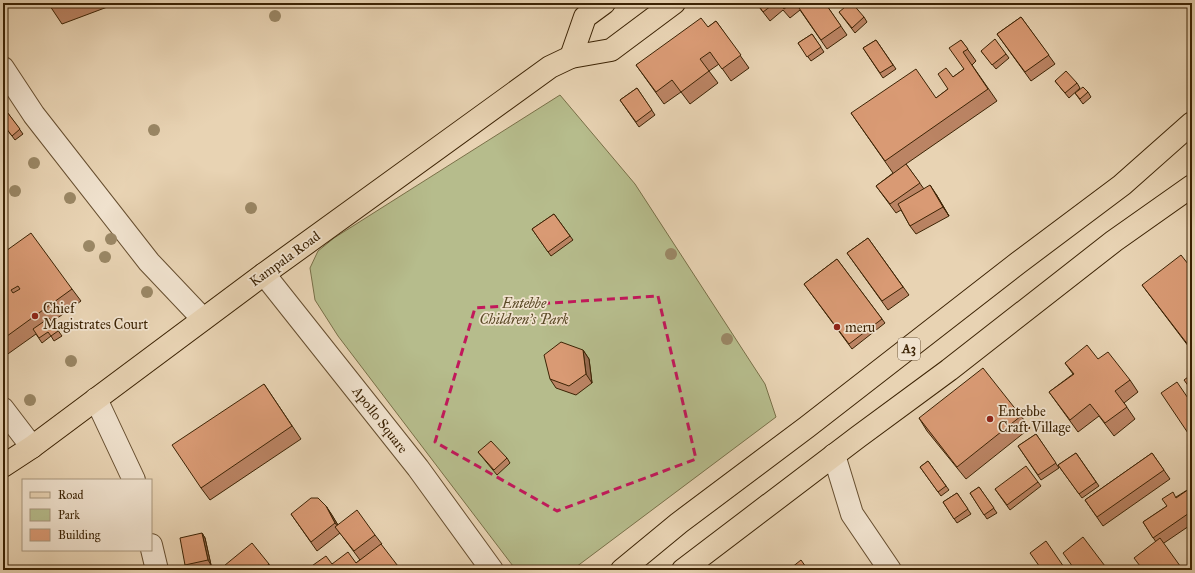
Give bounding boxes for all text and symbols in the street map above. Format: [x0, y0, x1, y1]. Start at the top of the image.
street label: Kampala Road [246, 228, 324, 290]
park label: Entebbe Children's Park [480, 295, 569, 328]
place label: Chief Magistrates Court [43, 300, 148, 333]
marker: Chief Magistrates Court [30, 311, 40, 321]
place label: meru [845, 319, 876, 336]
marker: meru [832, 322, 842, 332]
road number: A3 [898, 338, 920, 360]
street label: Apollo Square [347, 382, 412, 458]
place label: Entebbe Craft Village [998, 403, 1071, 436]
marker: Entebbe Craft Village [985, 414, 995, 424]
legend [22, 479, 152, 551]
text: Road [58, 488, 84, 502]
text: Park [58, 508, 80, 522]
text: Building [58, 528, 101, 543]

